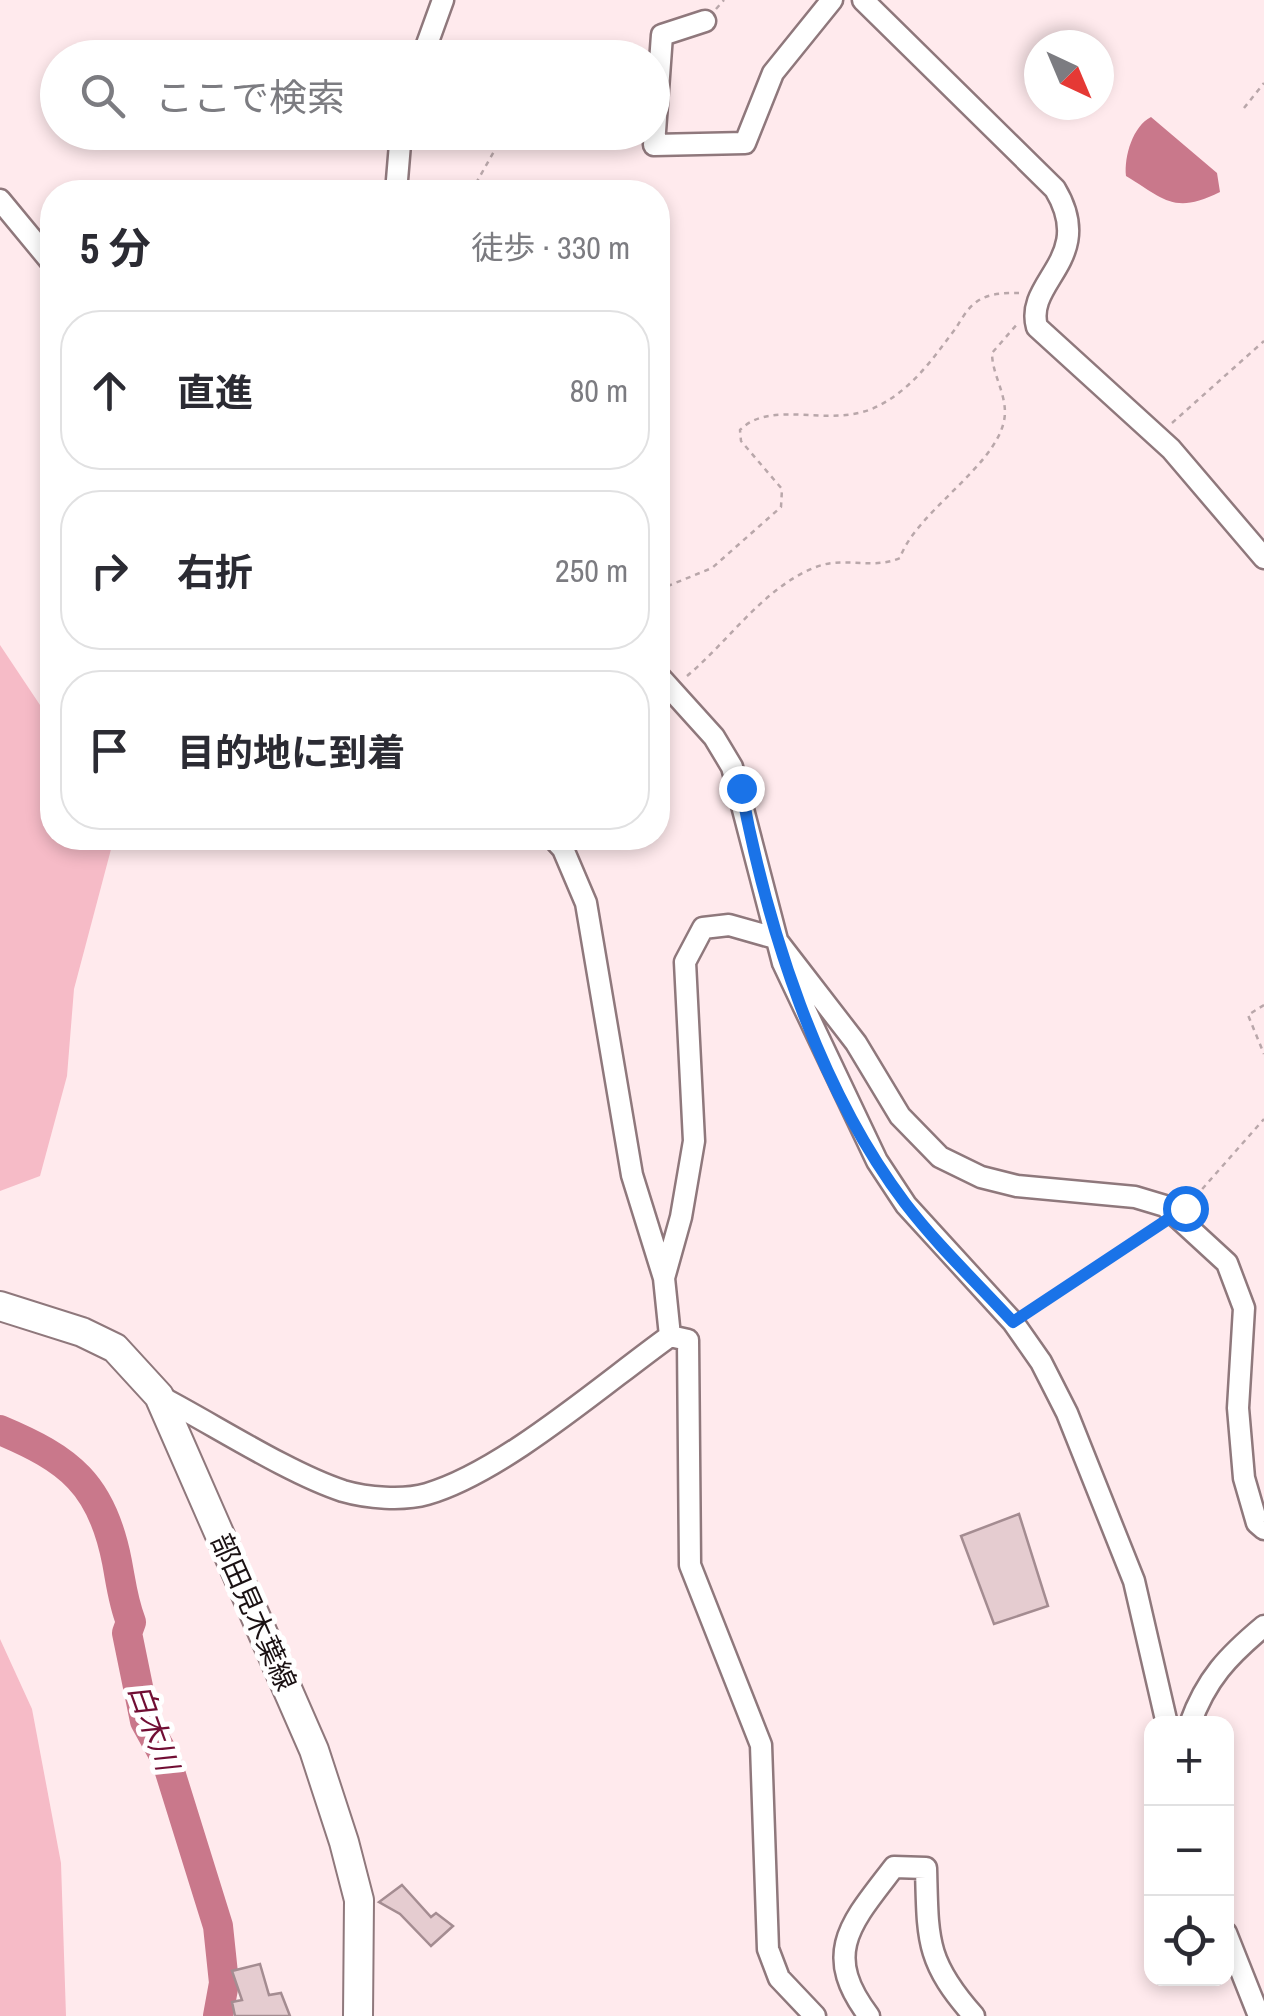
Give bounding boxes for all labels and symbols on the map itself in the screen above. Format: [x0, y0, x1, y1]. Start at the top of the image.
north arrow [1024, 30, 1114, 120]
route end [719, 766, 765, 812]
route start [1163, 1186, 1209, 1232]
street label: 部田見木葉線 [202, 1528, 306, 1696]
water label: 白木川 [120, 1678, 189, 1779]

